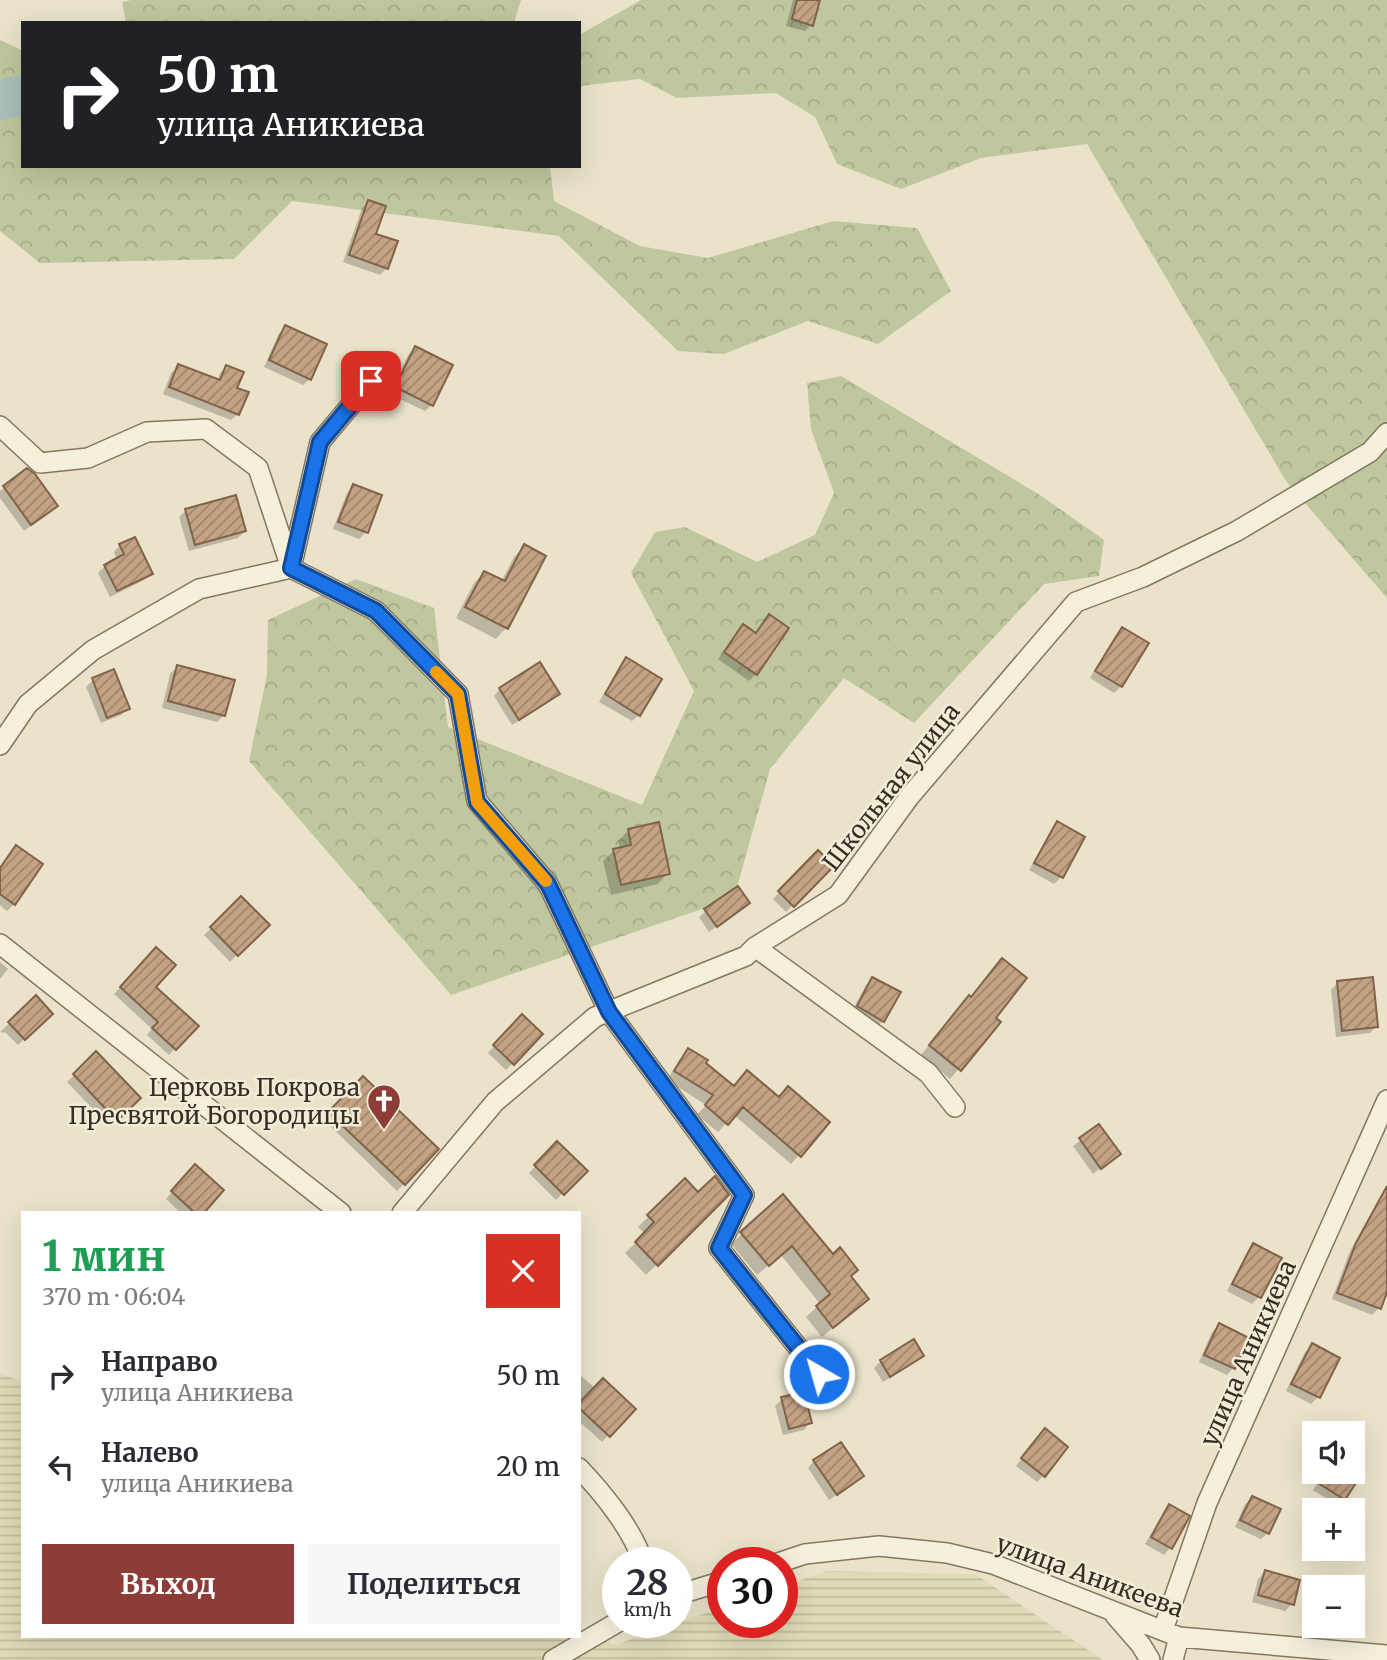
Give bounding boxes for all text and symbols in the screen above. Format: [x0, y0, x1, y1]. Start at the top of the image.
text: 50 m [157, 44, 278, 105]
icon: right [42, 49, 133, 140]
text: улица Аникиева [157, 105, 425, 145]
pin [341, 351, 401, 411]
icon: arrive [352, 362, 390, 400]
street label: Школьная улица [816, 697, 966, 877]
place label: Церковь Покрова Пресвятой Богородицы [68, 1072, 360, 1131]
church icon: Церковь Покрова Пресвятой Богородицы [365, 1082, 403, 1131]
text: 1 мин [42, 1230, 166, 1282]
button: close [486, 1234, 560, 1308]
street label: улица Аникиева [1193, 1255, 1303, 1451]
text: 370 m · 06:04 [42, 1282, 186, 1311]
position arrow [782, 1337, 856, 1411]
text: Направо [101, 1345, 218, 1378]
icon: right [42, 1357, 80, 1395]
text: 50 m [496, 1359, 560, 1392]
text: улица Аникиева [101, 1378, 293, 1407]
map controls [1302, 1421, 1365, 1638]
button: sound [1302, 1421, 1365, 1484]
text: Налево [101, 1436, 199, 1469]
icon: left [42, 1448, 80, 1486]
text: 20 m [496, 1450, 560, 1483]
text: улица Аникиева [101, 1469, 293, 1498]
button: + [1302, 1498, 1365, 1561]
street label: улица Аникеева [992, 1528, 1188, 1624]
button: Выход [42, 1544, 294, 1624]
button: Поделиться [308, 1544, 560, 1624]
speed limit sign: 30 [707, 1547, 798, 1638]
text: 28 [626, 1561, 669, 1605]
button: − [1302, 1575, 1365, 1638]
text: km/h [624, 1598, 671, 1621]

